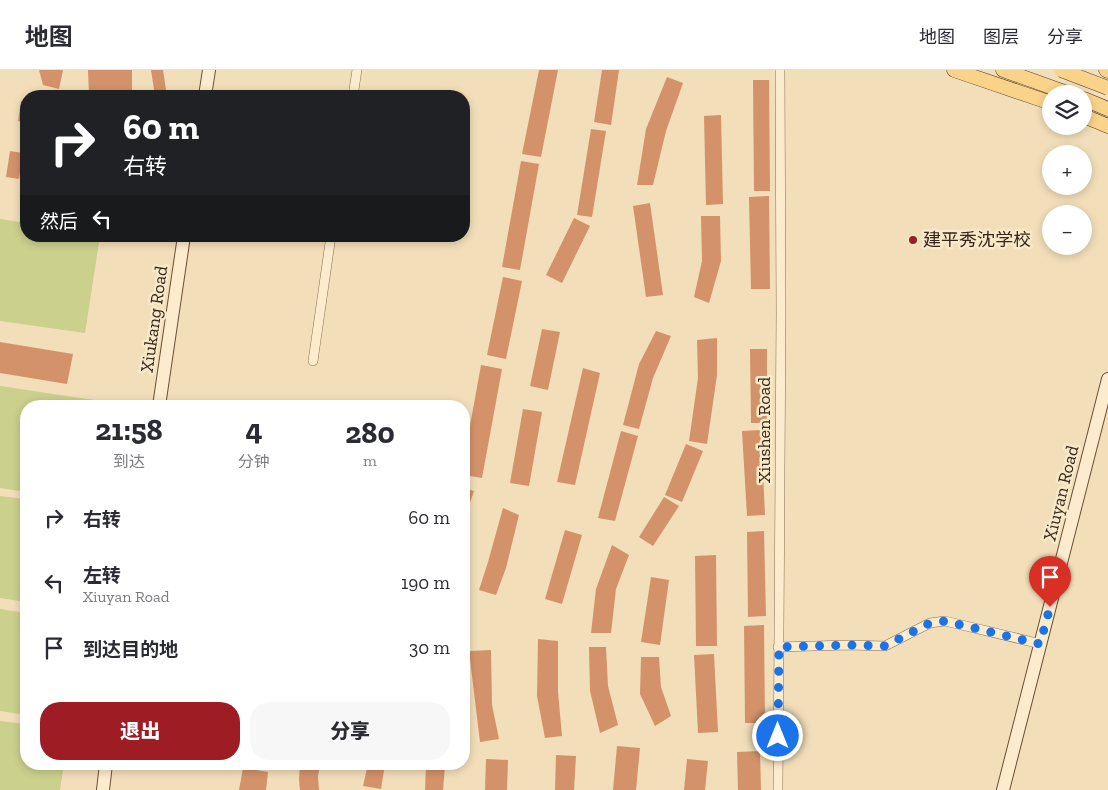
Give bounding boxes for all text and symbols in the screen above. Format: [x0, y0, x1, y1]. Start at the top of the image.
text: 地图 [25, 22, 73, 51]
text: 地图 [919, 26, 955, 48]
text: 图层 [983, 26, 1019, 48]
text: 分享 [1047, 26, 1083, 48]
map controls [1042, 85, 1092, 255]
button: layers [1042, 85, 1092, 135]
text: 60 m [123, 106, 199, 148]
icon: right [40, 110, 105, 175]
button: + [1042, 145, 1092, 195]
text: 右转 [123, 153, 167, 180]
icon: left [88, 205, 116, 233]
button: − [1042, 205, 1092, 255]
text: 然后 [40, 210, 78, 233]
place label: 建平秀沈学校 [923, 229, 1031, 251]
marker: 建平秀沈学校 [907, 234, 919, 246]
street label: Xiukang Road [136, 264, 172, 374]
street label: Xiushen Road [753, 377, 775, 483]
text: 21:58 [95, 412, 163, 448]
text: 4 [245, 412, 263, 448]
text: 280 [345, 415, 395, 451]
street label: Xiuyan Road [1039, 443, 1083, 543]
text: m [363, 451, 377, 470]
text: 到达 [113, 452, 145, 471]
text: 分钟 [238, 452, 270, 471]
icon: right [40, 504, 68, 532]
text: 60 m [408, 506, 450, 529]
text: 右转 [83, 508, 121, 531]
pin [1029, 556, 1071, 607]
icon: arrive [1036, 563, 1064, 591]
text: 左转 [83, 564, 121, 587]
icon: left [40, 569, 68, 597]
text: 190 m [401, 571, 450, 594]
text: Xiuyan Road [83, 587, 169, 606]
icon: arrive [40, 634, 68, 662]
text: 30 m [409, 636, 450, 659]
text: 到达目的地 [83, 638, 178, 661]
button: 退出 [40, 702, 240, 760]
button: 分享 [250, 702, 450, 760]
position arrow [751, 709, 803, 761]

